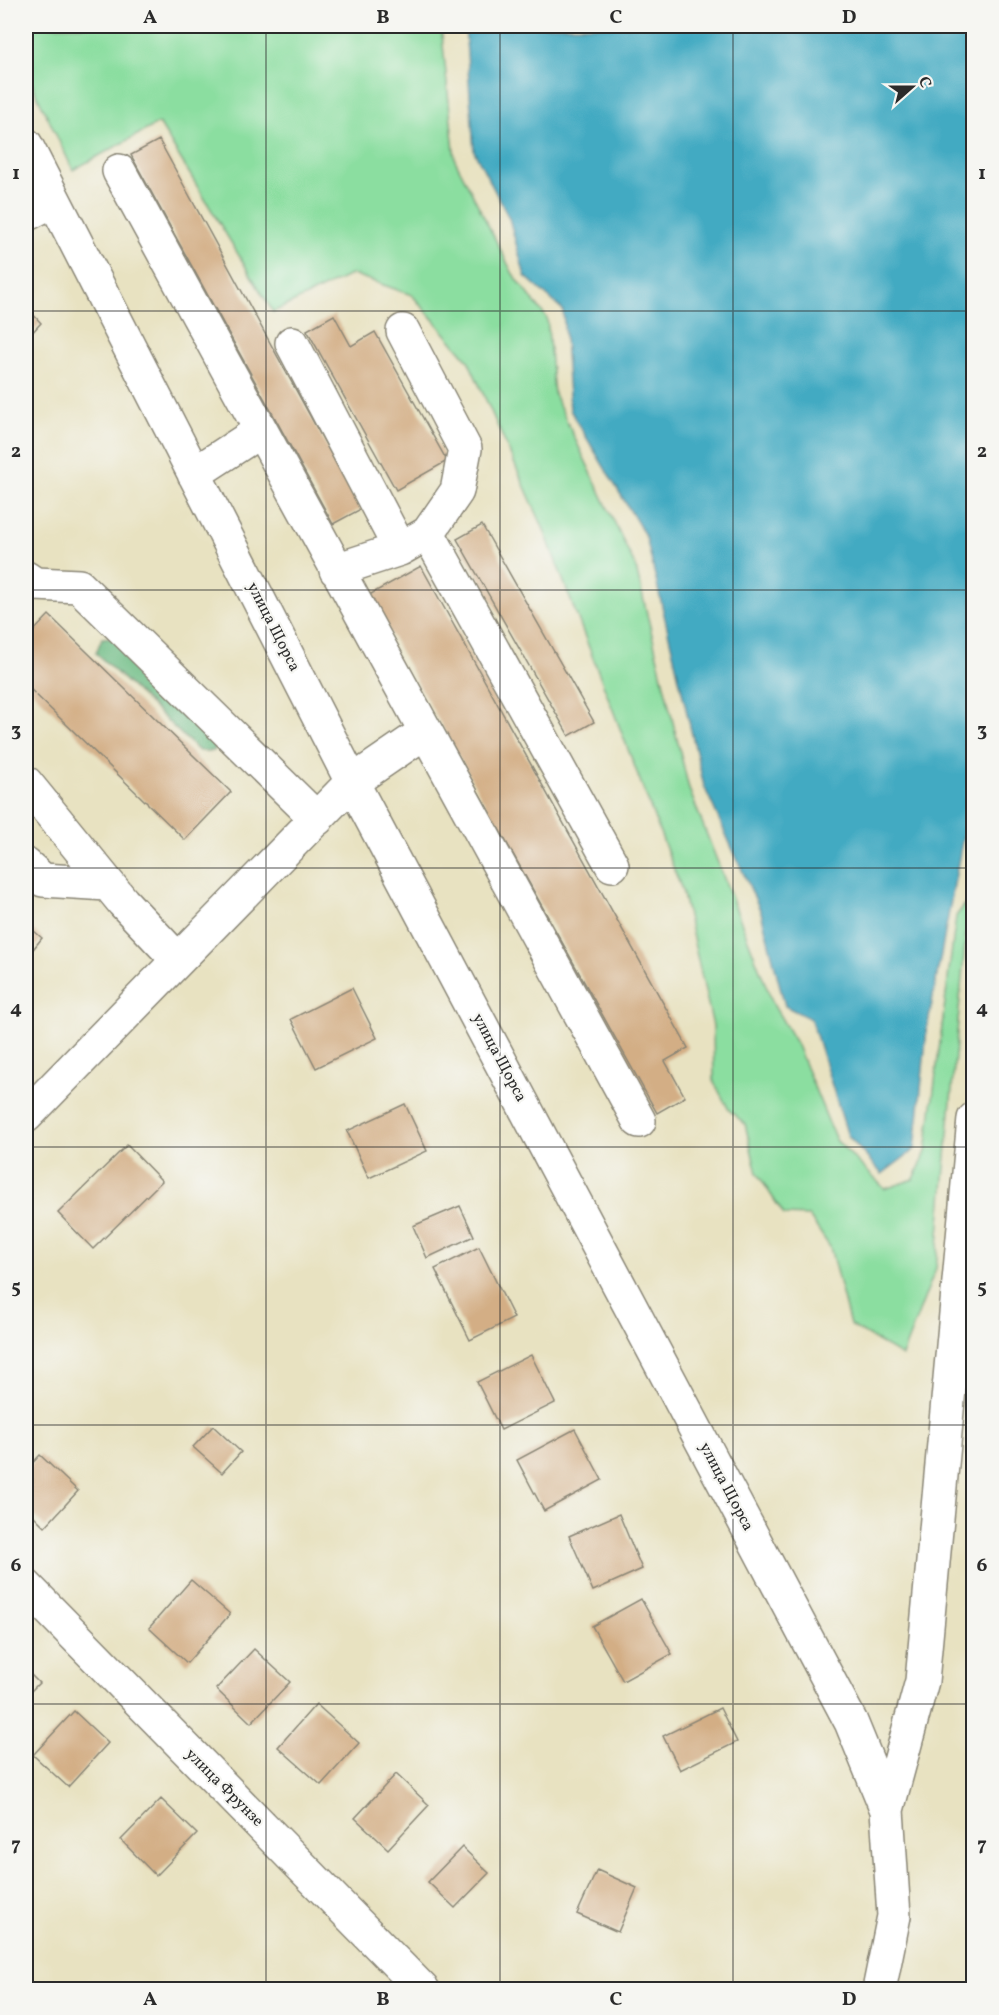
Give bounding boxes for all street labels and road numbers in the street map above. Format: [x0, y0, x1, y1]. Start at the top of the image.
street label: улица Щорса [241, 579, 305, 675]
street label: улица Щорса [466, 1010, 532, 1106]
street label: улица Щорса [693, 1439, 759, 1535]
street label: улица Фрунзе [180, 1744, 268, 1832]

